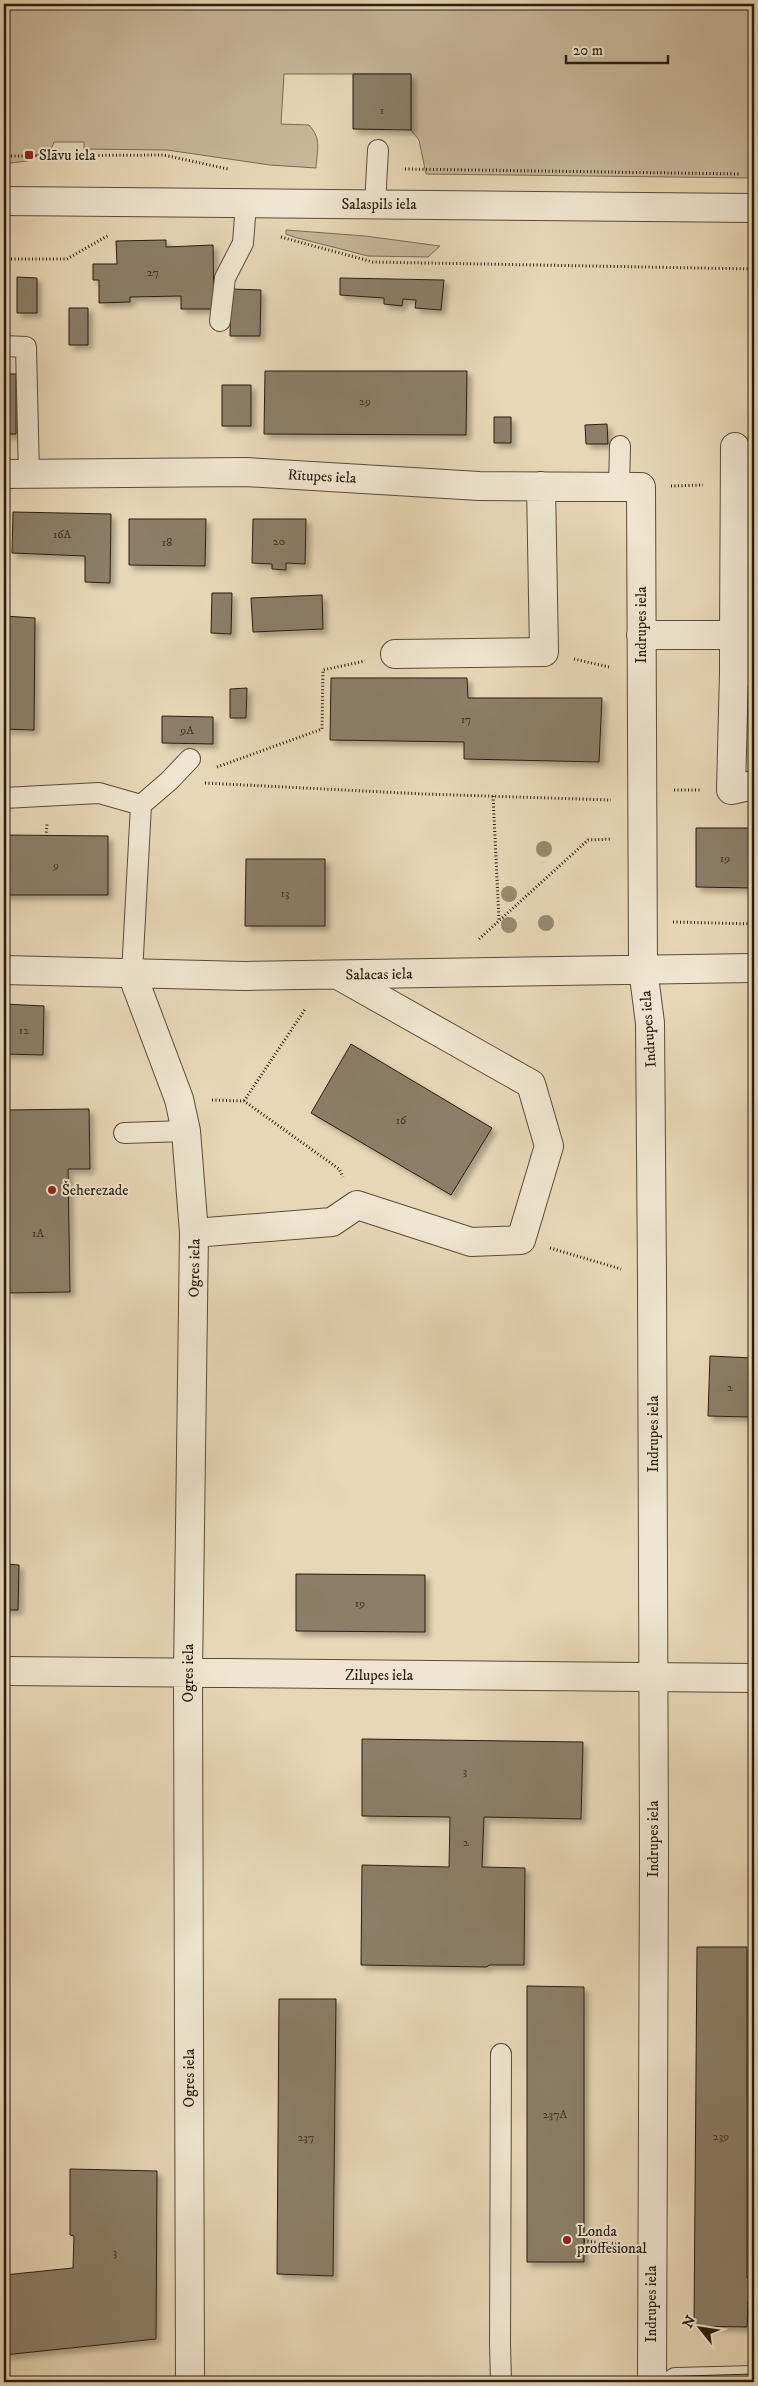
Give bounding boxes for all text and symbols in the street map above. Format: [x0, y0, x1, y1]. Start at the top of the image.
scale bar [566, 32, 668, 64]
text: 20 m [573, 41, 603, 60]
house number: 1 [380, 103, 384, 118]
place label: Slāvu iela [39, 146, 96, 165]
marker: Slāvu iela [23, 149, 35, 161]
street label: Salaspils iela [341, 195, 417, 214]
house number: 27 [147, 265, 159, 280]
house number: 29 [359, 394, 371, 409]
street label: Rītupes iela [287, 465, 357, 488]
house number: 16A [53, 527, 71, 542]
house number: 20 [273, 534, 285, 549]
house number: 18 [162, 535, 172, 550]
street label: Indrupes iela [632, 586, 651, 664]
house number: 17 [461, 712, 471, 727]
house number: 9A [179, 723, 194, 738]
house number: 19 [720, 851, 730, 866]
house number: 9 [52, 858, 59, 873]
house number: 13 [281, 886, 289, 901]
street label: Salacas iela [345, 964, 413, 985]
street label: Indrupes iela [636, 989, 661, 1068]
house number: 12 [19, 1023, 29, 1038]
house number: 16 [396, 1113, 407, 1128]
place label: Šeherezade [62, 1180, 128, 1200]
marker: Šeherezade [46, 1184, 58, 1196]
house number: 1A [32, 1226, 44, 1241]
street label: Ogres iela [184, 1238, 205, 1298]
house number: 2 [727, 1380, 733, 1395]
street label: Indrupes iela [644, 1395, 663, 1473]
house number: 19 [355, 1596, 365, 1611]
street label: Ogres iela [179, 1643, 198, 1702]
street label: Zilupes iela [345, 1666, 414, 1685]
house number: 3 [463, 1764, 467, 1779]
street label: Indrupes iela [644, 1800, 663, 1878]
house number: 2 [463, 1835, 469, 1850]
street label: Ogres iela [180, 2048, 199, 2107]
house number: 237A [543, 2107, 568, 2122]
house number: 239 [713, 2129, 729, 2144]
house number: 237 [298, 2130, 314, 2145]
place label: Londa proffesional [576, 2222, 647, 2258]
marker: Londa proffesional [561, 2234, 573, 2246]
house number: 3 [113, 2245, 117, 2260]
street label: Indrupes iela [642, 2265, 661, 2343]
north arrow [676, 2304, 726, 2354]
text: N [679, 2312, 701, 2331]

